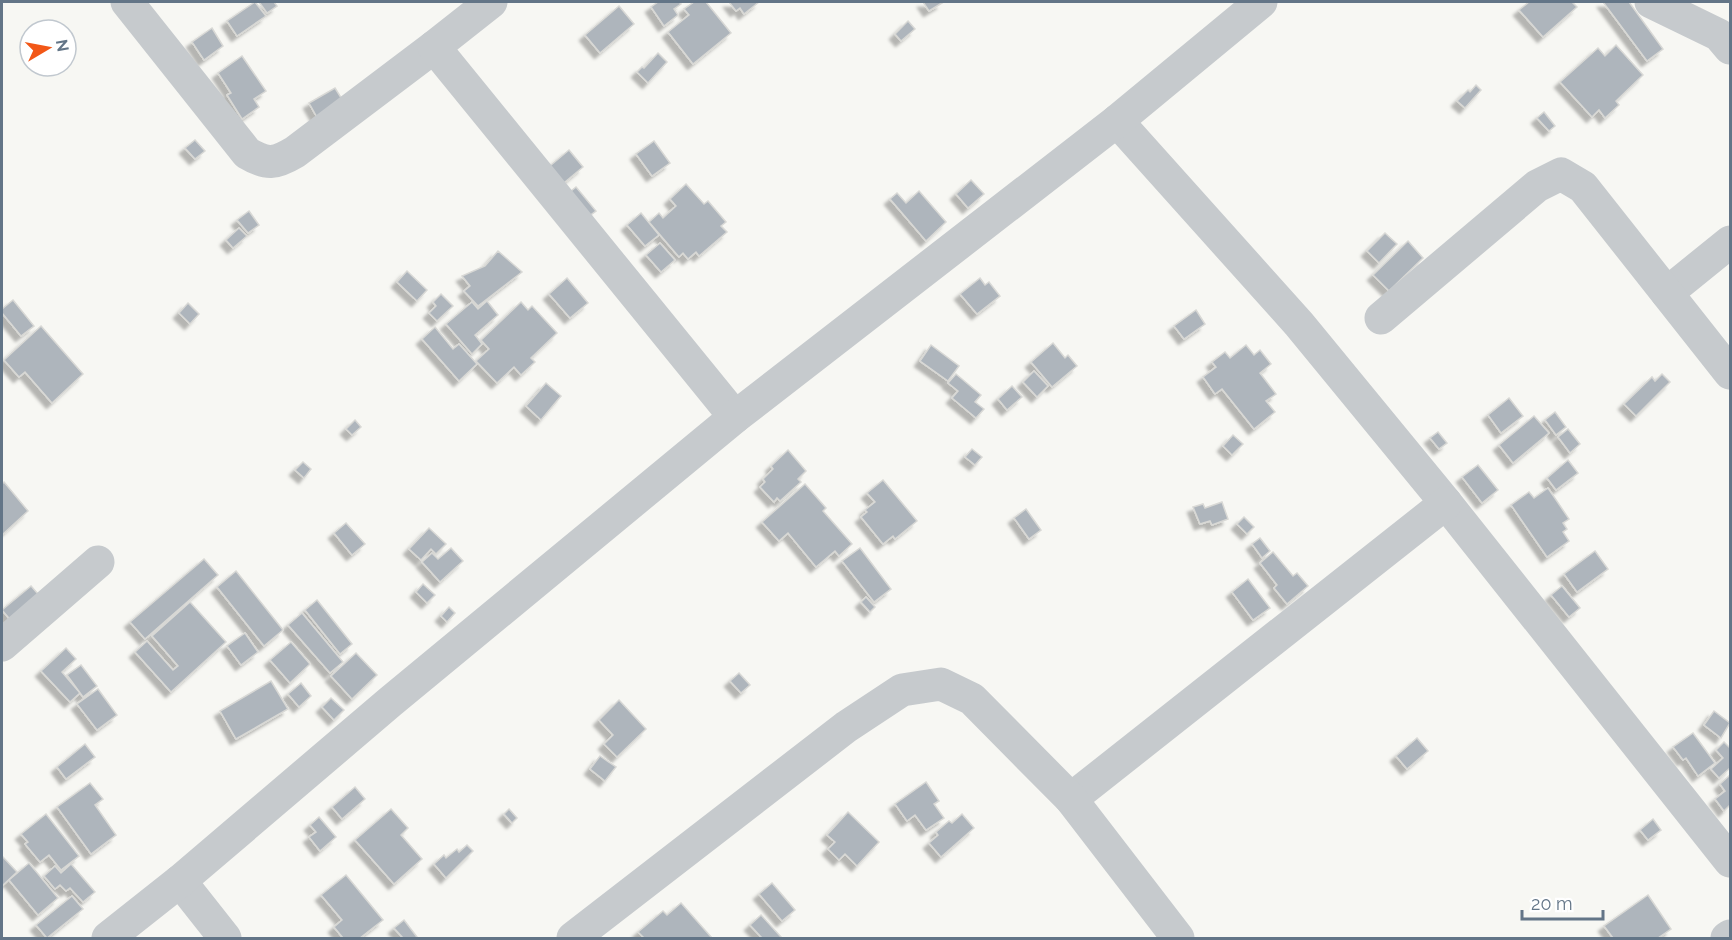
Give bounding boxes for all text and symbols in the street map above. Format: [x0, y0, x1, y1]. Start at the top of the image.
north arrow [18, 18, 78, 78]
text: N [52, 38, 73, 53]
scale bar [1522, 883, 1603, 921]
text: 20 m [1531, 893, 1573, 914]

